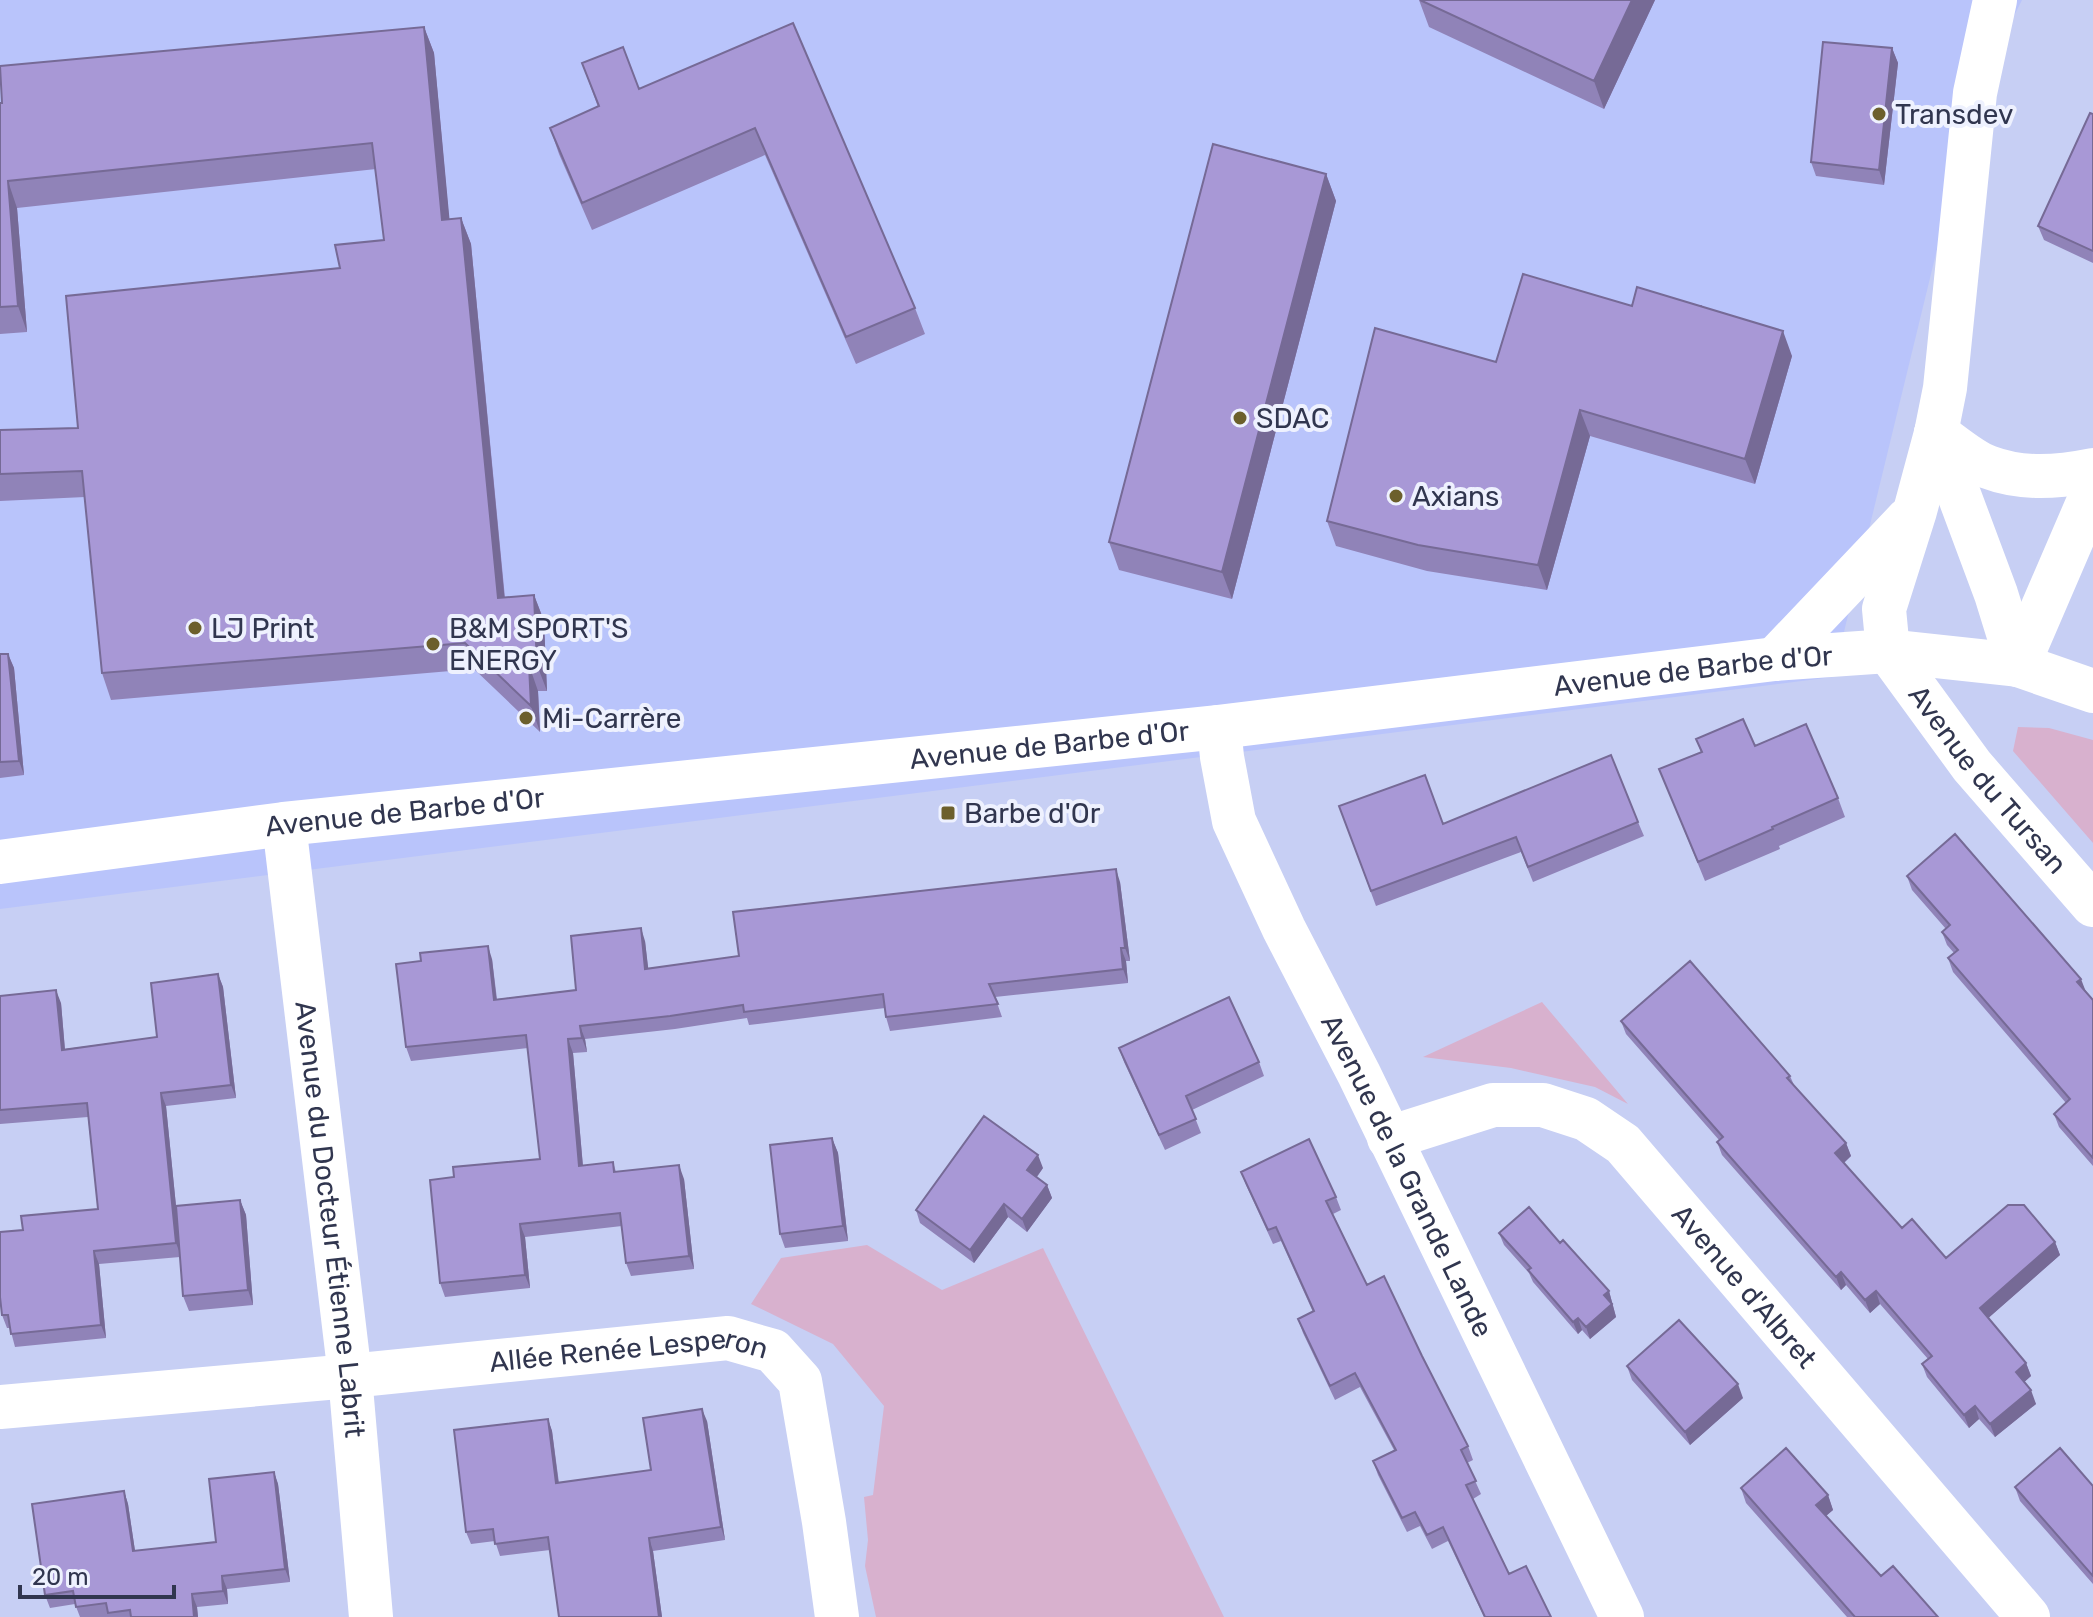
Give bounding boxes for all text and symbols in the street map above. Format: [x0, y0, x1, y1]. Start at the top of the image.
place label: Transdev [1895, 98, 2013, 131]
marker: Transdev [1870, 105, 1888, 123]
place label: SDAC [1256, 402, 1329, 435]
marker: SDAC [1231, 409, 1249, 427]
place label: Axians [1412, 480, 1499, 513]
marker: Axians [1387, 487, 1405, 505]
place label: LJ Print [211, 612, 315, 645]
place label: B&M SPORT'S ENERGY [449, 612, 628, 677]
marker: LJ Print [186, 619, 204, 637]
marker: B&M SPORT'S ENERGY [424, 635, 442, 653]
street label: Avenue de Barbe d'Or [1552, 638, 1834, 702]
street label: Avenue du Tursan [1902, 679, 2074, 880]
place label: Mi-Carrère [542, 702, 681, 735]
marker: Mi-Carrère [517, 709, 535, 727]
street label: Avenue de Barbe d'Or [908, 714, 1191, 775]
street label: Avenue de Barbe d'Or [263, 781, 546, 843]
place label: Barbe d'Or [964, 797, 1101, 830]
marker: Barbe d'Or [939, 804, 957, 822]
street label: Avenue du Docteur Étienne Labrit [289, 999, 372, 1439]
street label: Avenue de la Grande Lande [1314, 1009, 1500, 1342]
street label: Avenue d'Albret [1665, 1197, 1824, 1375]
street label: Allée Renée Lesperon [488, 1322, 772, 1378]
scale bar [20, 1549, 174, 1599]
text: 20 m [32, 1563, 89, 1591]

